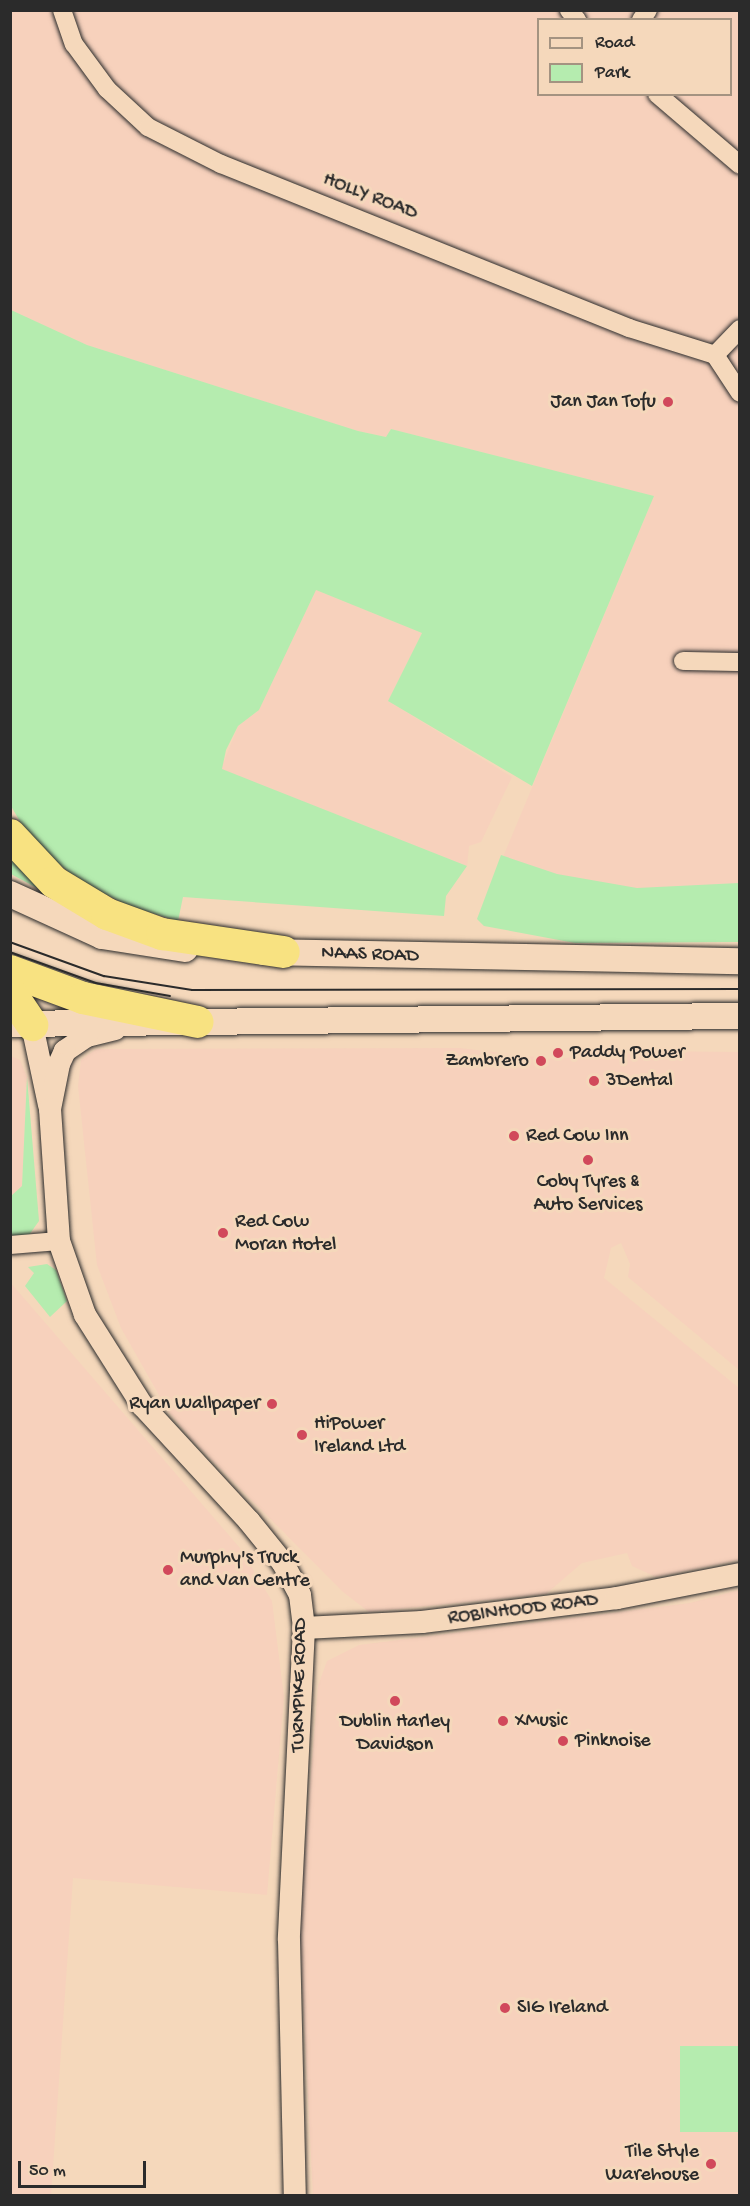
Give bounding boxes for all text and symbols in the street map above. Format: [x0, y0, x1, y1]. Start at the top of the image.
legend [537, 18, 732, 96]
text: Road [595, 33, 634, 54]
text: Park [595, 63, 629, 84]
street label: HOLLY ROAD [319, 168, 421, 226]
place label: Jan Jan Tofu [551, 390, 656, 414]
marker: Jan Jan Tofu [661, 395, 675, 409]
street label: NAAS ROAD [321, 941, 419, 969]
place label: Paddy Power [570, 1041, 684, 1065]
marker: Paddy Power [551, 1046, 565, 1060]
place label: Zambrero [445, 1049, 529, 1073]
marker: Zambrero [534, 1054, 548, 1068]
place label: 3Dental [606, 1069, 673, 1093]
marker: 3Dental [587, 1074, 601, 1088]
place label: Red Cow Inn [526, 1124, 629, 1148]
marker: Red Cow Inn [507, 1129, 521, 1143]
marker: Coby Tyres & Auto Services [581, 1153, 595, 1167]
place label: Coby Tyres & Auto Services [534, 1170, 642, 1217]
place label: Red Cow Moran Hotel [235, 1210, 336, 1257]
marker: Red Cow Moran Hotel [216, 1226, 230, 1240]
place label: Ryan Wallpaper [129, 1392, 260, 1416]
marker: Ryan Wallpaper [265, 1397, 279, 1411]
place label: HiPower Ireland Ltd [314, 1412, 405, 1459]
marker: HiPower Ireland Ltd [295, 1428, 309, 1442]
place label: Murphy's Truck and Van Centre [180, 1546, 310, 1593]
marker: Murphy's Truck and Van Centre [161, 1563, 175, 1577]
street label: ROBINHOOD ROAD [446, 1589, 600, 1631]
street label: TURNPIKE ROAD [287, 1618, 313, 1752]
marker: Dublin Harley Davidson [388, 1694, 402, 1708]
place label: XMusic [515, 1709, 567, 1733]
place label: Dublin Harley Davidson [340, 1710, 450, 1757]
marker: XMusic [496, 1714, 510, 1728]
place label: Pinknoise [575, 1729, 651, 1753]
marker: Pinknoise [556, 1734, 570, 1748]
place label: SIG Ireland [517, 1996, 607, 2020]
marker: SIG Ireland [498, 2001, 512, 2015]
place label: Tile Style Warehouse [605, 2140, 699, 2187]
scale bar [21, 2149, 148, 2187]
marker: Tile Style Warehouse [704, 2157, 718, 2171]
text: 50 m [29, 2161, 66, 2182]

